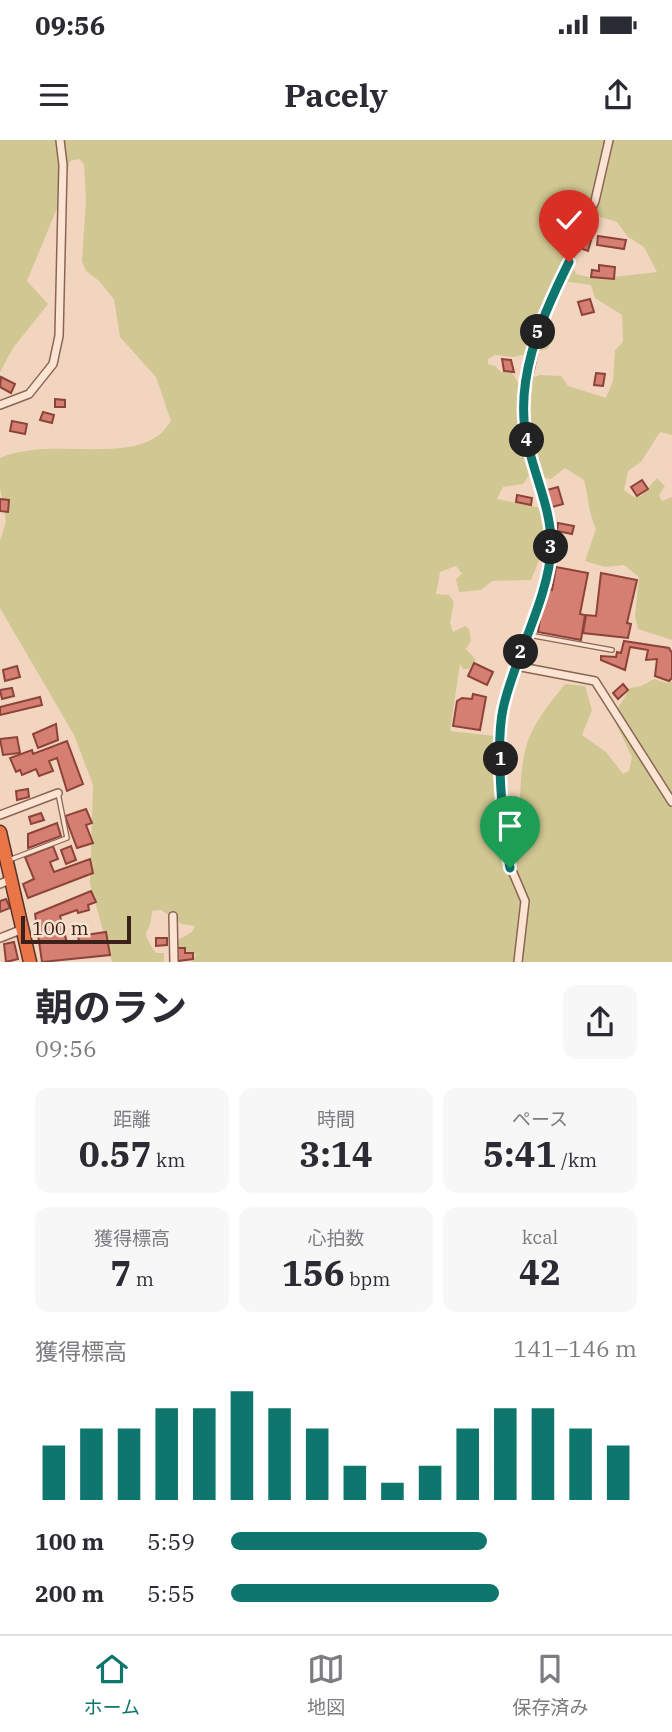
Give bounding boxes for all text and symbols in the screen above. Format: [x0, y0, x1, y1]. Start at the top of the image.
text: 09:56 [35, 8, 105, 42]
text: Pacely [284, 74, 388, 116]
icon: menu [35, 76, 73, 114]
icon: share [599, 76, 637, 114]
pin [539, 190, 599, 262]
icon: check [550, 201, 588, 239]
pin: 5 [520, 314, 556, 350]
text: 5 [532, 319, 543, 343]
pin: 4 [510, 422, 544, 458]
text: 4 [521, 427, 532, 451]
pin: 3 [534, 530, 568, 564]
text: 3 [545, 534, 556, 558]
pin: 2 [504, 634, 538, 670]
text: 2 [515, 639, 526, 663]
pin: 1 [484, 742, 518, 776]
text: 1 [495, 746, 506, 770]
pin [480, 796, 540, 868]
icon: arrive [491, 807, 529, 845]
scale bar [21, 913, 131, 945]
text: 100 m [32, 916, 89, 940]
text: 朝のラン [35, 982, 187, 1031]
button: share [563, 985, 637, 1059]
text: 09:56 [35, 1033, 97, 1063]
text: 距離 [113, 1107, 151, 1131]
text: 時間 [317, 1107, 355, 1131]
text: ペース [512, 1107, 568, 1131]
text: 0.57 [79, 1131, 152, 1177]
text: 3:14 [299, 1131, 373, 1177]
text: 5:41 [483, 1131, 557, 1177]
text: km [152, 1148, 185, 1172]
text: /km [557, 1148, 597, 1172]
text: kcal [522, 1225, 558, 1249]
text: 獲得標高 [94, 1226, 170, 1250]
text: 心拍数 [307, 1226, 365, 1250]
text: 42 [519, 1249, 561, 1295]
text: 7 [110, 1250, 131, 1296]
text: 156 [282, 1250, 345, 1296]
text: m [131, 1267, 154, 1291]
text: bpm [345, 1267, 390, 1291]
text: 141–146 m [513, 1333, 637, 1363]
text: 獲得標高 [35, 1336, 127, 1366]
text: 100 m [35, 1526, 104, 1556]
text: 5:59 [147, 1526, 195, 1556]
text: 200 m [35, 1578, 104, 1608]
text: 5:55 [147, 1578, 195, 1608]
tab: ホーム [84, 1650, 140, 1719]
tab: 地図 [307, 1650, 345, 1719]
tab: 保存済み [512, 1650, 588, 1719]

